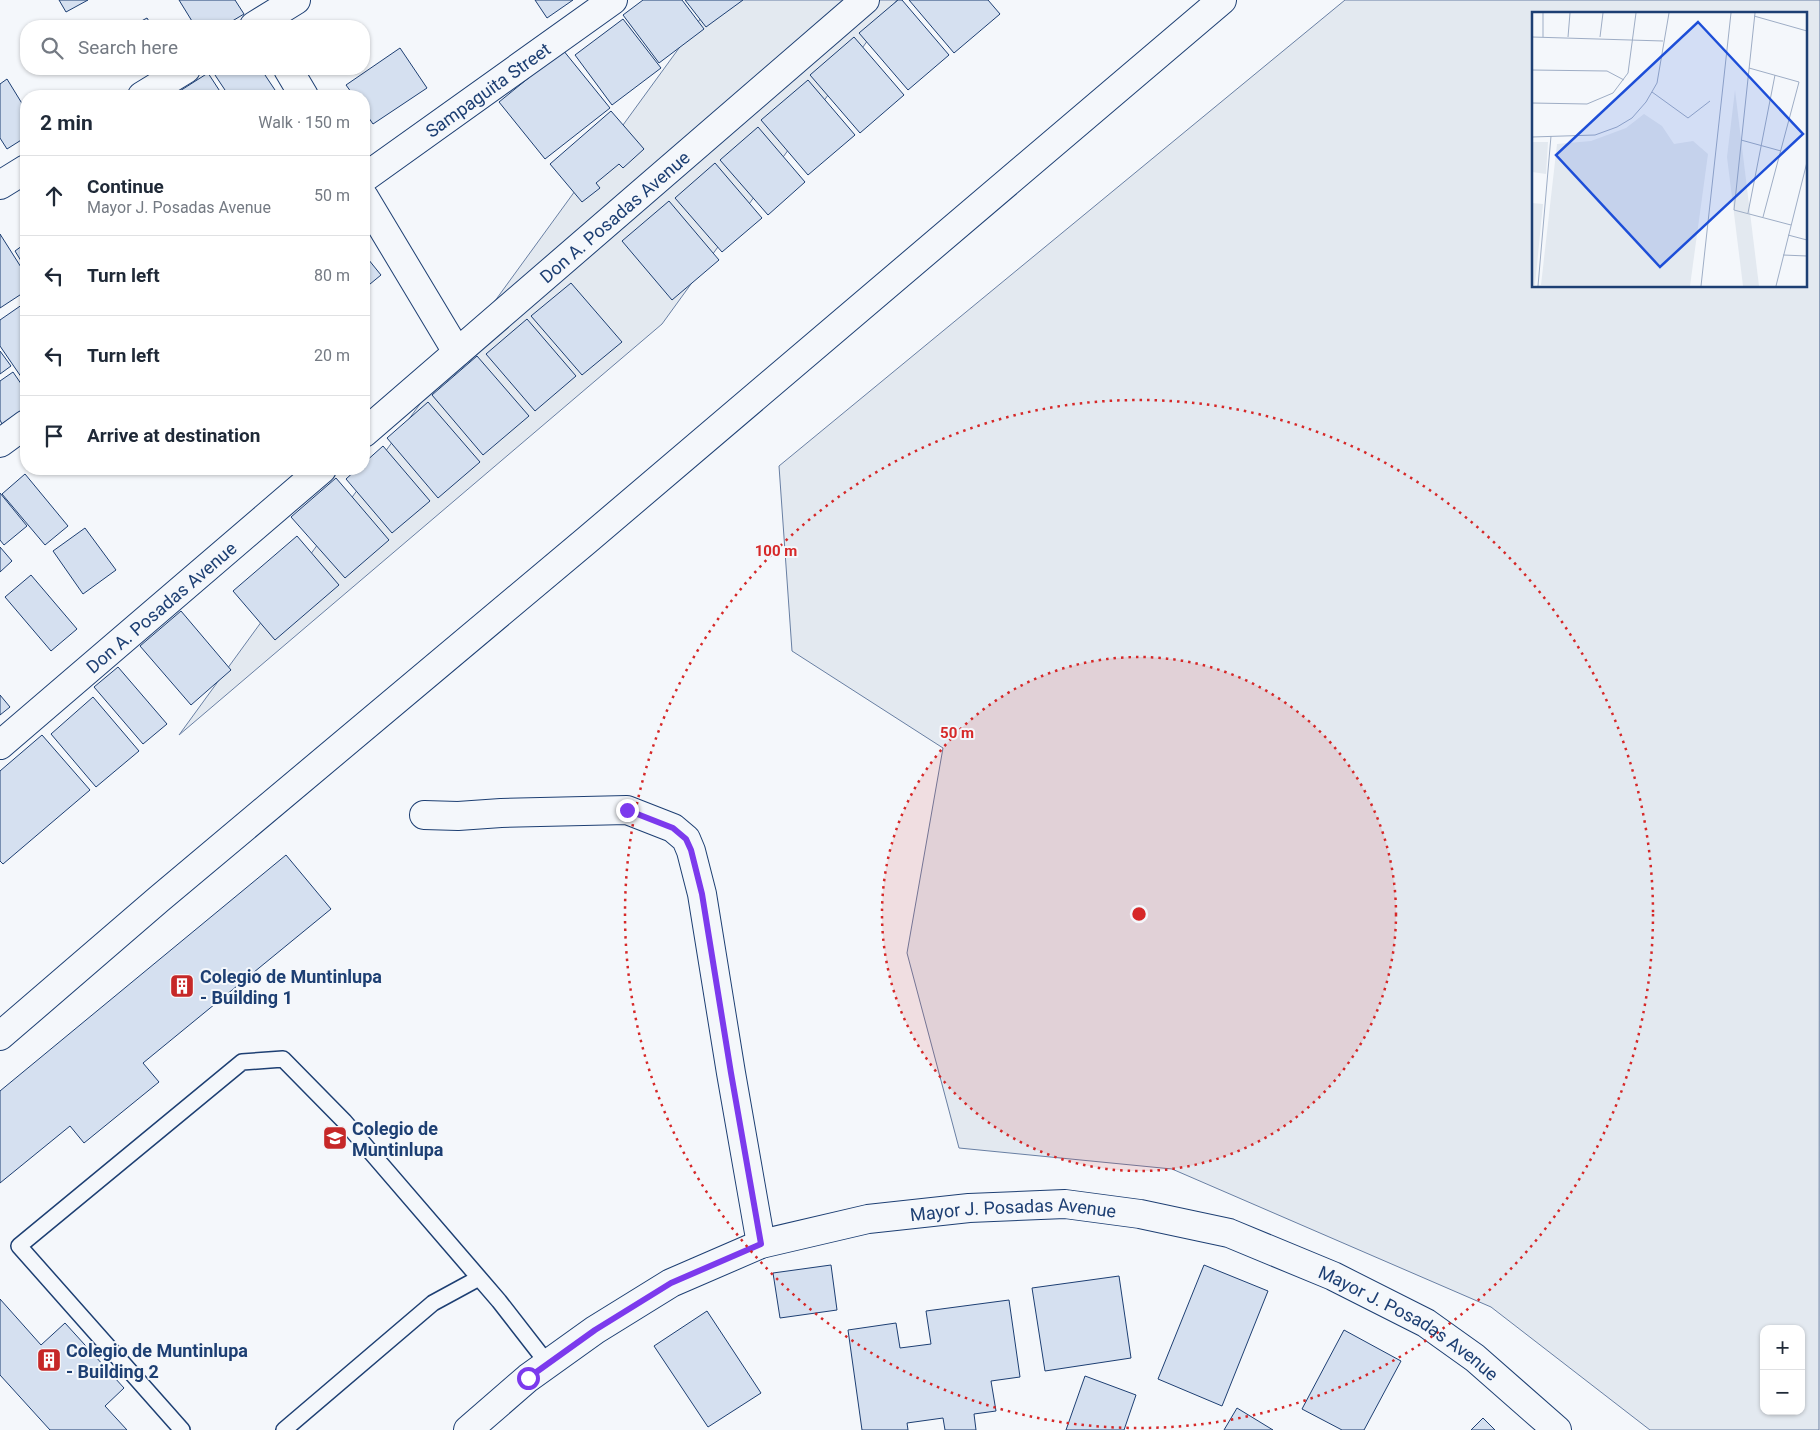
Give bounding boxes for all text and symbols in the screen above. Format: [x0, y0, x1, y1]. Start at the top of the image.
inset map [1532, 12, 1808, 288]
search box [20, 20, 370, 75]
icon: search [38, 34, 66, 62]
text: Search here [78, 36, 178, 59]
street label: Sampaguita Street [421, 38, 554, 141]
text: 2 min [40, 111, 93, 135]
text: Walk · 150 m [258, 113, 350, 132]
street label: Don A. Posadas Avenue [535, 146, 693, 287]
text: Continue [87, 175, 164, 198]
icon: ahead [40, 182, 68, 210]
text: 50 m [314, 186, 350, 205]
text: Mayor J. Posadas Avenue [87, 198, 271, 217]
icon: left [40, 262, 68, 290]
text: Turn left [87, 264, 160, 287]
text: 80 m [314, 266, 350, 285]
icon: left [40, 342, 68, 370]
text: Turn left [87, 344, 160, 367]
text: 20 m [314, 346, 350, 365]
icon: arrive [40, 422, 68, 450]
text: Arrive at destination [87, 424, 260, 447]
street label: Don A. Posadas Avenue [82, 537, 240, 677]
text: 100 m [755, 542, 797, 560]
text: 50 m [940, 724, 974, 742]
route end [616, 799, 639, 822]
centre of rings [1130, 905, 1148, 923]
place label: Colegio de Muntinlupa - Building 1 [200, 966, 382, 1008]
building icon: Colegio de Muntinlupa - Building 1 [169, 973, 195, 999]
place label: Colegio de Muntinlupa [352, 1118, 444, 1160]
school or university icon: Colegio de Muntinlupa [322, 1125, 348, 1151]
street label: Mayor J. Posadas Avenue [909, 1193, 1118, 1225]
street label: Mayor J. Posadas Avenue [1316, 1261, 1503, 1384]
map controls [1760, 1325, 1805, 1415]
button: + [1760, 1325, 1805, 1370]
place label: Colegio de Muntinlupa - Building 2 [66, 1340, 248, 1382]
building icon: Colegio de Muntinlupa - Building 2 [36, 1347, 62, 1373]
route start [517, 1367, 540, 1390]
button: − [1760, 1370, 1805, 1415]

